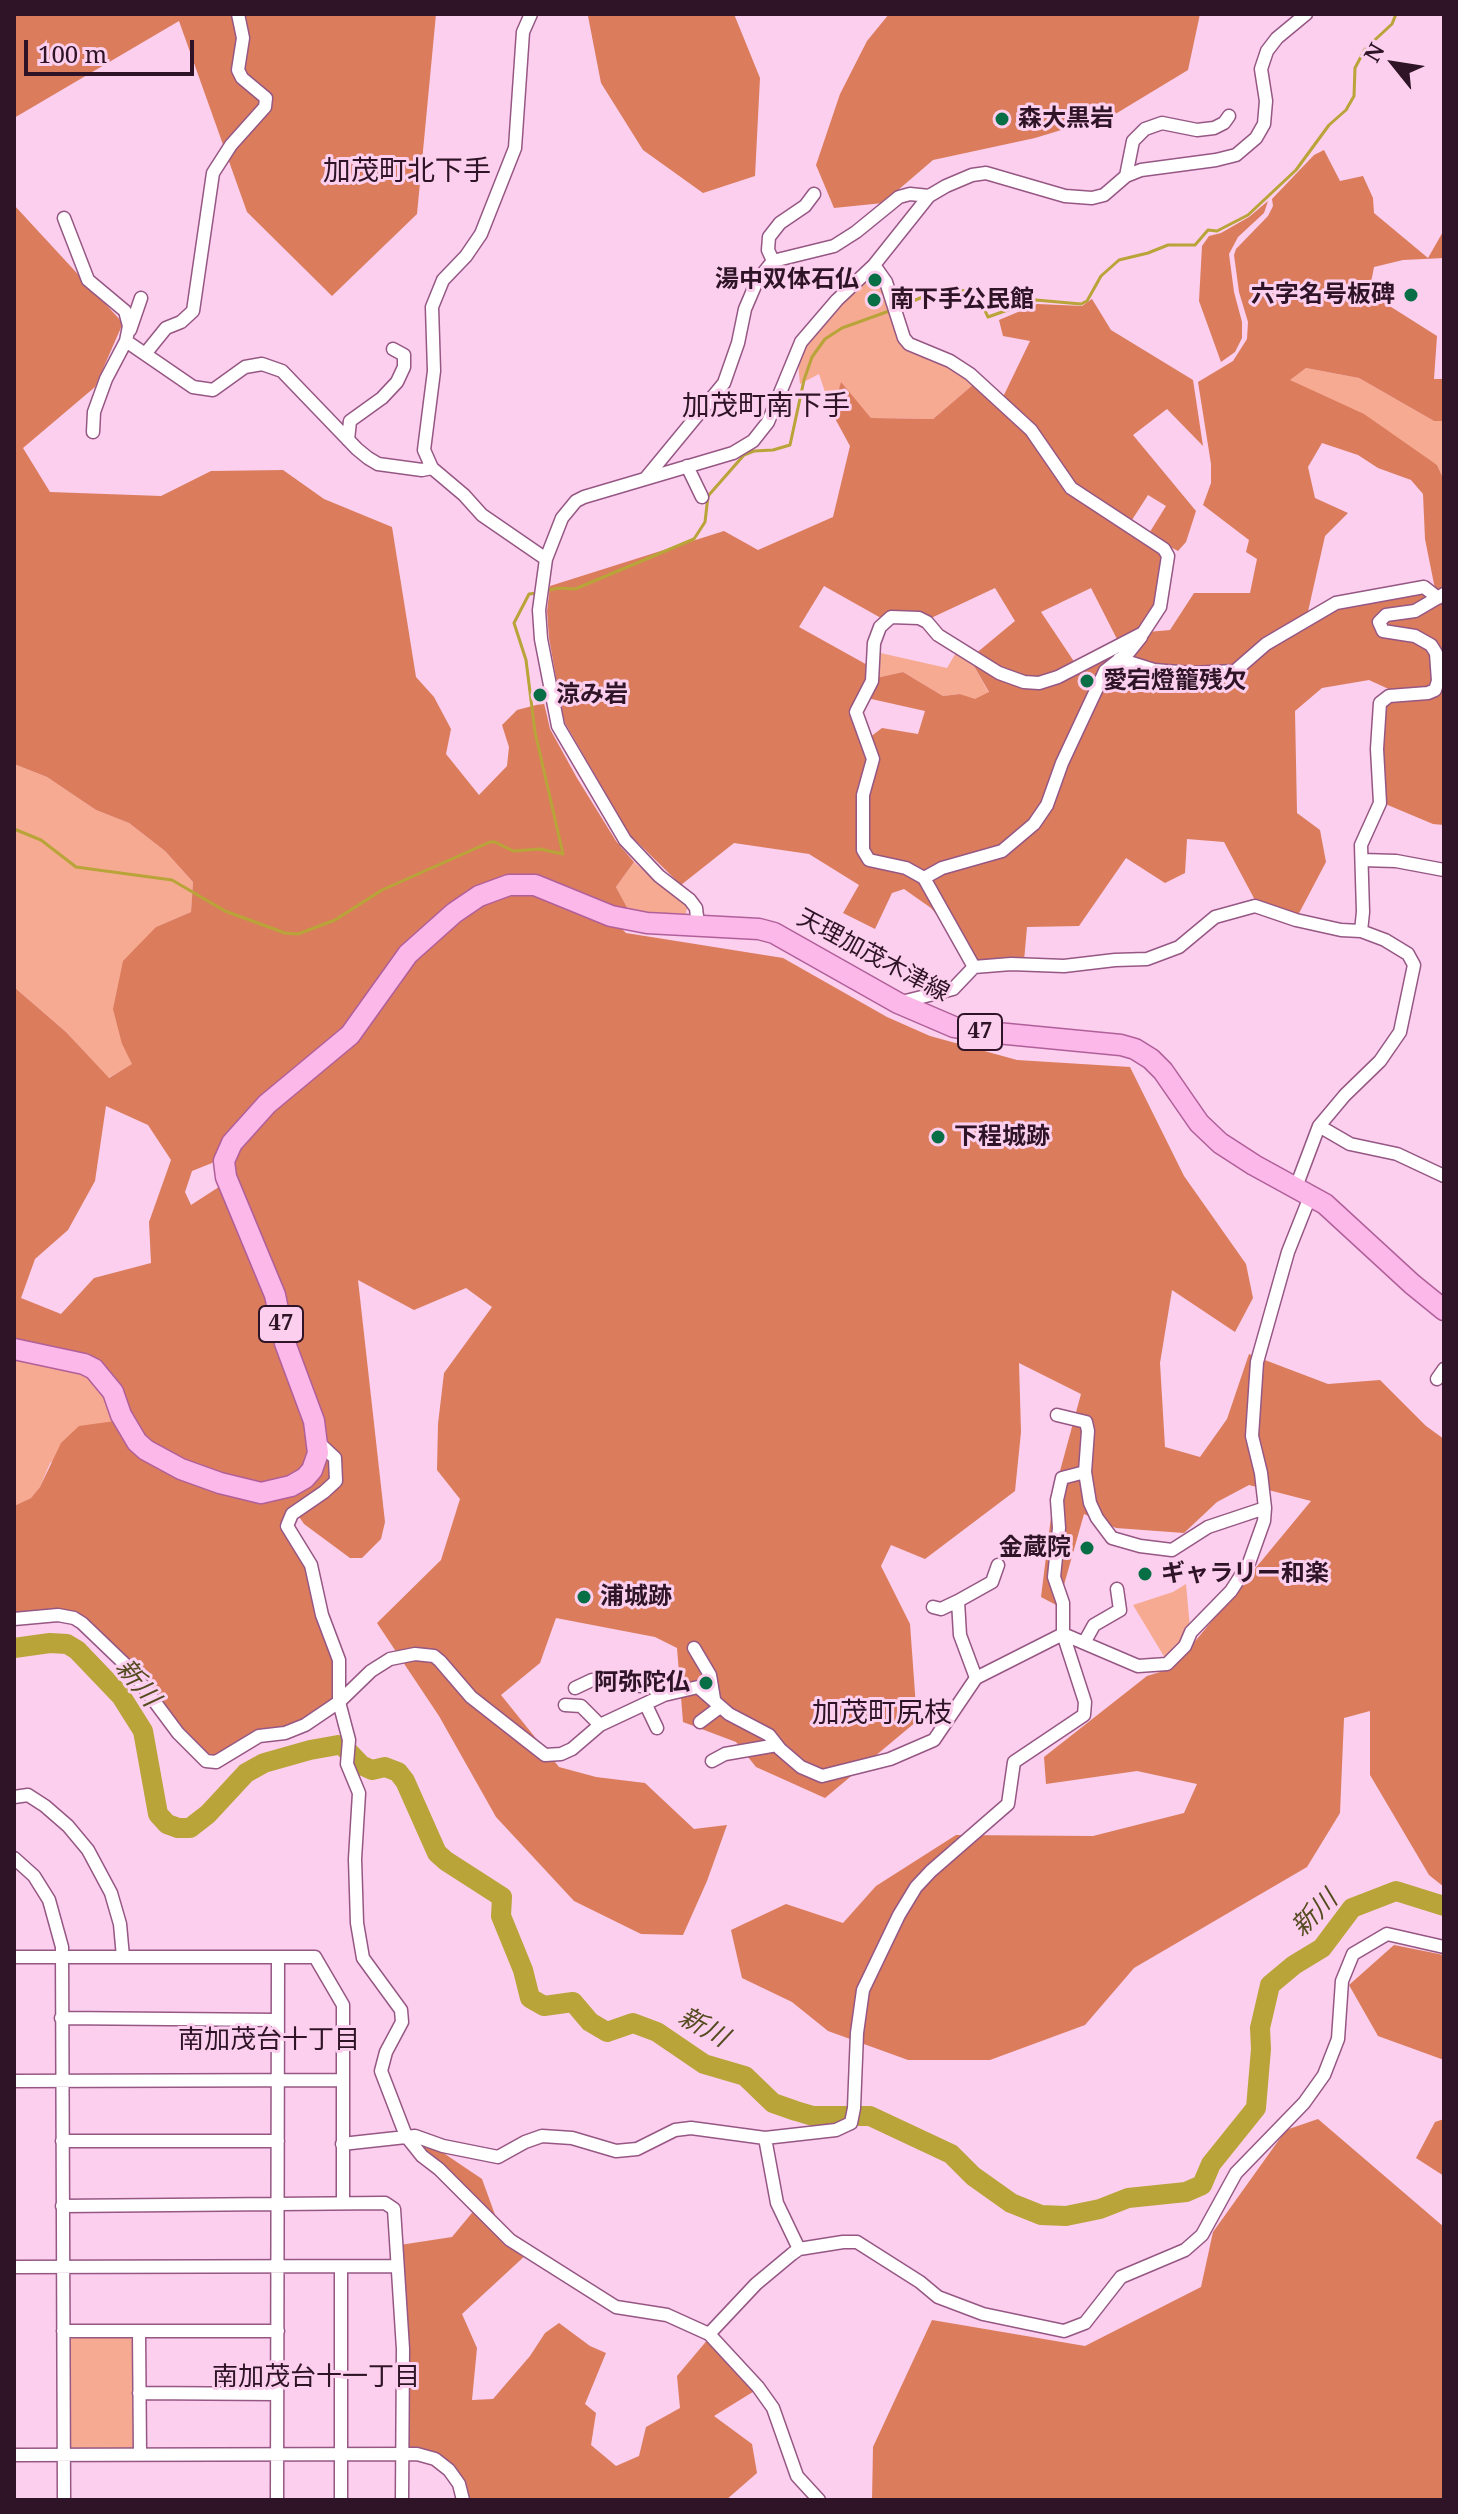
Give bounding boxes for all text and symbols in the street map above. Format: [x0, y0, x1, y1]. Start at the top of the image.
scale bar [28, 24, 198, 74]
north arrow [1354, 24, 1434, 104]
text: 100 m [38, 37, 107, 70]
text: N [1356, 37, 1391, 67]
place label: 森大黒岩 [1018, 105, 1114, 133]
marker: 森大黒岩 [993, 110, 1011, 128]
district label: 加茂町北下手 [323, 155, 491, 189]
place label: 湯中双体石仏 [715, 266, 859, 294]
marker: 湯中双体石仏 [866, 271, 884, 289]
place label: 六字名号板碑 [1251, 281, 1395, 309]
place label: 南下手公民館 [890, 286, 1034, 314]
marker: 六字名号板碑 [1402, 286, 1420, 304]
marker: 南下手公民館 [865, 291, 883, 309]
district label: 加茂町南下手 [682, 390, 850, 424]
place label: 愛宕燈籠残欠 [1103, 667, 1247, 695]
marker: 愛宕燈籠残欠 [1078, 672, 1096, 690]
place label: 涼み岩 [556, 681, 628, 709]
marker: 涼み岩 [531, 686, 549, 704]
street label: 天理加茂木津線 [792, 904, 954, 1008]
road number: 47 [958, 1014, 1002, 1050]
place label: 下程城跡 [954, 1123, 1050, 1151]
marker: 下程城跡 [929, 1128, 947, 1146]
road number: 47 [259, 1306, 303, 1342]
place label: 金蔵院 [999, 1534, 1071, 1562]
marker: 金蔵院 [1078, 1539, 1096, 1557]
place label: ギャラリー和楽 [1161, 1560, 1329, 1588]
marker: ギャラリー和楽 [1136, 1565, 1154, 1583]
place label: 浦城跡 [600, 1583, 672, 1611]
marker: 浦城跡 [575, 1588, 593, 1606]
water label: 新川 [109, 1653, 165, 1713]
place label: 阿弥陀仏 [594, 1669, 690, 1697]
marker: 阿弥陀仏 [697, 1674, 715, 1692]
district label: 加茂町尻枝 [812, 1697, 952, 1731]
water label: 新川 [1286, 1885, 1344, 1943]
water label: 新川 [673, 2002, 733, 2054]
district label: 南加茂台十丁目 [178, 2025, 360, 2057]
district label: 南加茂台十一丁目 [212, 2362, 420, 2394]

